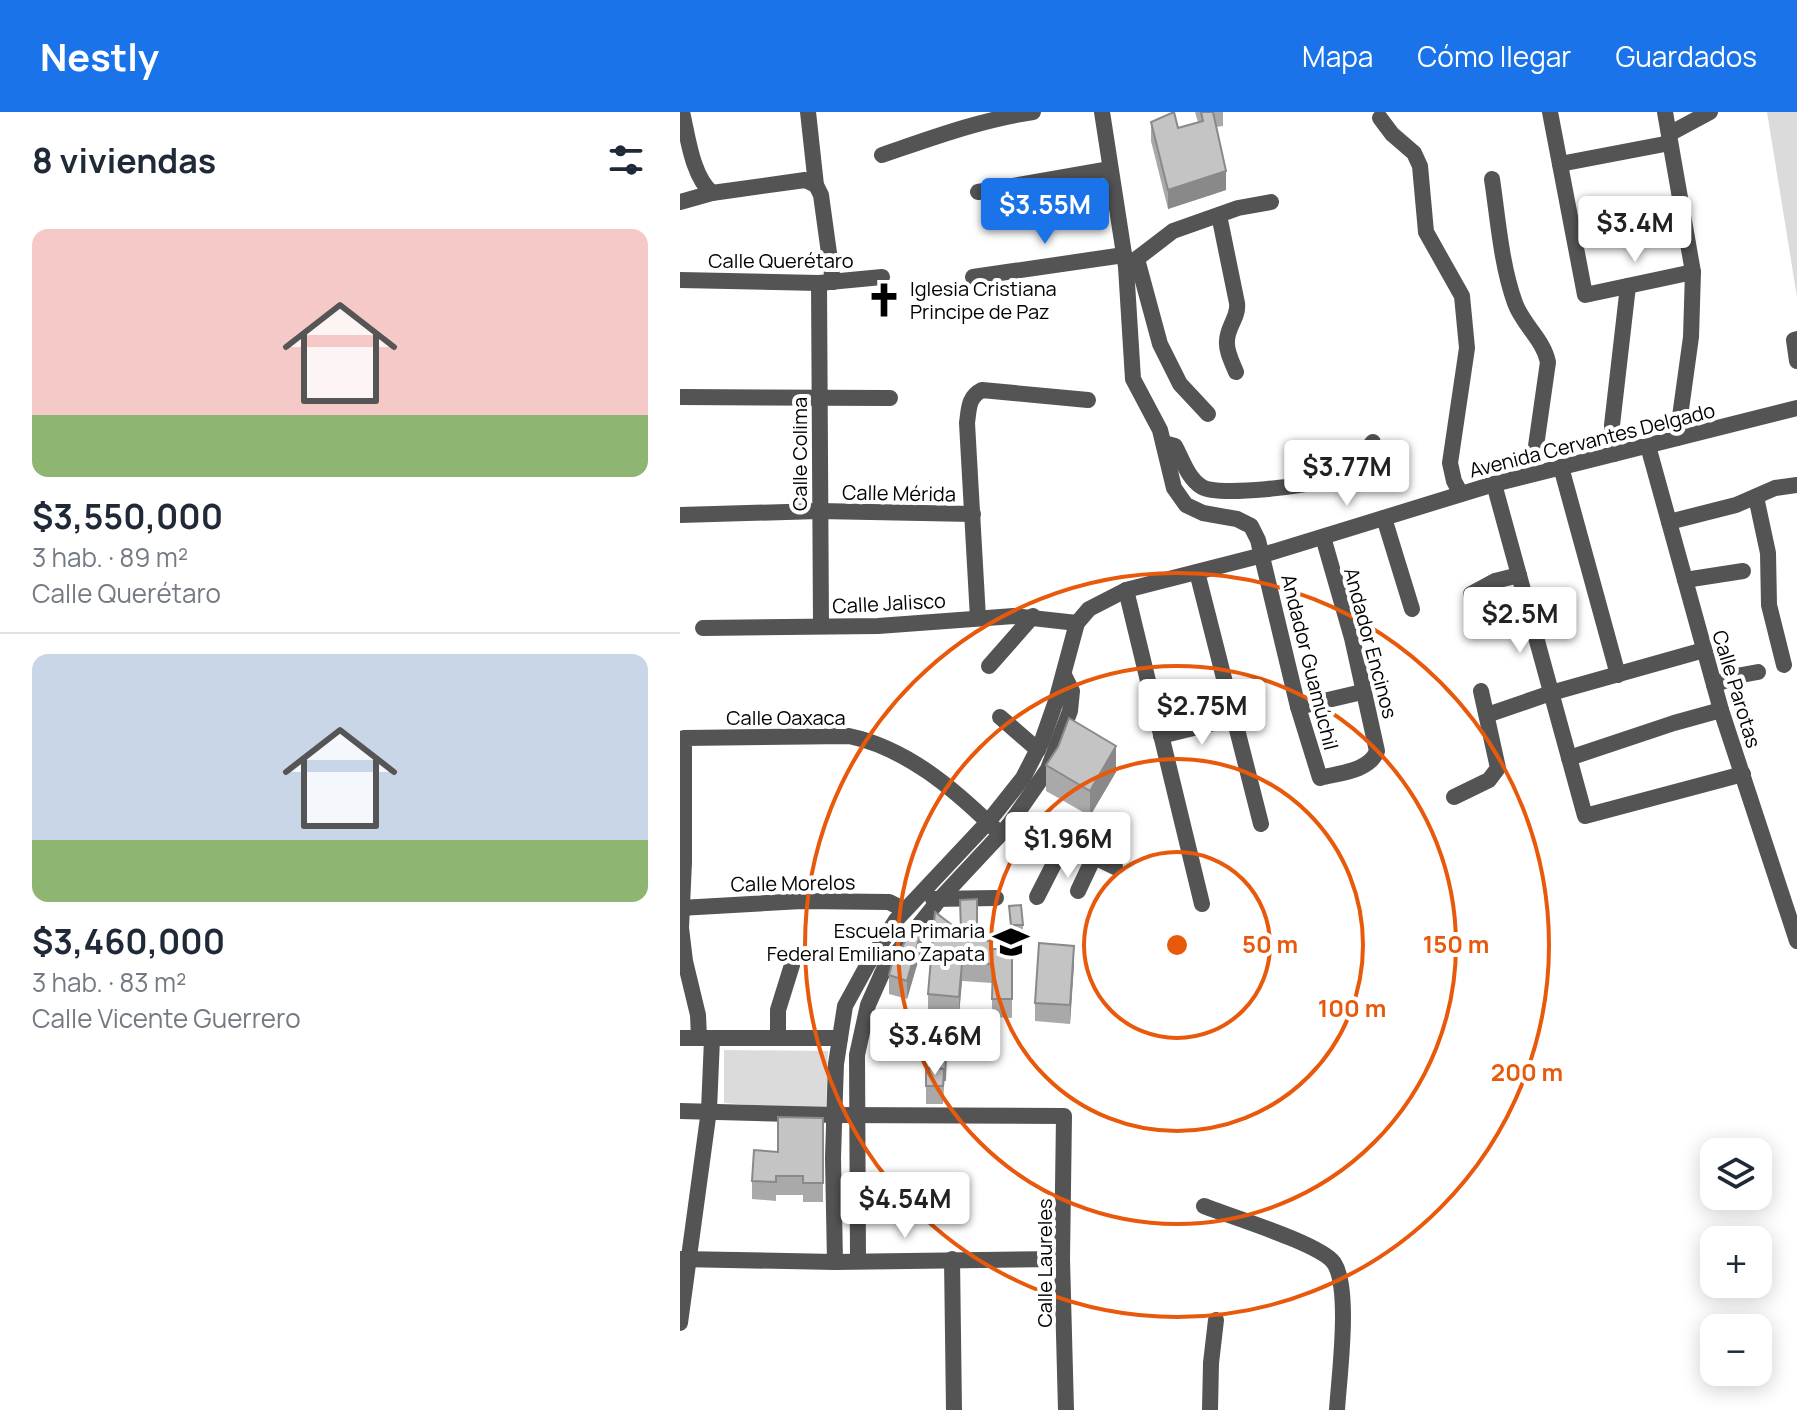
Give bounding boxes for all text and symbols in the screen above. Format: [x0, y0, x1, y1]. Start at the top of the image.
text: Nestly [40, 30, 159, 82]
text: Mapa [1302, 37, 1373, 75]
text: Cómo llegar [1417, 37, 1571, 75]
text: Guardados [1615, 37, 1757, 75]
text: 8 viviendas [32, 137, 216, 183]
icon: filters [604, 138, 648, 182]
pin: $3.55M [980, 178, 1110, 246]
text: $3.55M [999, 186, 1091, 222]
pin: $3.4M [1579, 196, 1691, 264]
text: $3.4M [1596, 204, 1674, 240]
street label: Calle Querétaro [708, 247, 854, 274]
place label: Iglesia Cristiana Principe de Paz [910, 275, 1057, 325]
icon: home [268, 281, 412, 425]
church icon: Iglesia Cristiana Principe de Paz [865, 281, 903, 319]
street label: Avenida Cervantes Delgado [1466, 396, 1718, 484]
street label: Calle Colima [786, 397, 813, 511]
pin: $3.77M [1282, 440, 1412, 508]
text: $3.77M [1302, 448, 1392, 484]
street label: Calle Mérida [842, 479, 956, 507]
text: $3,550,000 [32, 493, 223, 539]
text: 3 hab. · 89 m² [32, 539, 188, 575]
street label: Andador Encinos [1338, 565, 1404, 721]
street label: Andador Guamúchil [1275, 571, 1345, 753]
text: Calle Querétaro [32, 575, 221, 611]
street label: Calle Jalisco [832, 587, 946, 619]
pin: $2.5M [1464, 587, 1576, 655]
text: $2.5M [1481, 595, 1559, 631]
street label: Calle Parotas [1706, 627, 1768, 751]
pin: $2.75M [1137, 679, 1267, 747]
text: $2.75M [1156, 687, 1248, 723]
street label: Calle Oaxaca [726, 704, 846, 731]
icon: home [268, 706, 412, 850]
pin: $1.96M [1003, 812, 1133, 880]
text: $1.96M [1023, 820, 1113, 856]
street label: Calle Morelos [730, 868, 856, 898]
place label: Escuela Primaria Federal Emiliano Zapata [767, 917, 985, 967]
text: $3,460,000 [32, 918, 225, 964]
school or university icon: Escuela Primaria Federal Emiliano Zapata [992, 923, 1030, 961]
text: 50 m [1242, 927, 1298, 960]
text: 150 m [1423, 927, 1489, 960]
centre of rings [1163, 931, 1191, 959]
text: 3 hab. · 83 m² [32, 964, 186, 1000]
text: 100 m [1318, 991, 1386, 1024]
text: Calle Vicente Guerrero [32, 1000, 301, 1036]
pin: $3.46M [870, 1009, 1000, 1077]
text: $3.46M [888, 1017, 982, 1053]
text: 200 m [1491, 1055, 1563, 1088]
map controls [1700, 1138, 1772, 1386]
button: layers [1700, 1138, 1772, 1210]
pin: $4.54M [840, 1172, 970, 1240]
text: $4.54M [859, 1180, 951, 1216]
street label: Calle Laureles [1031, 1198, 1058, 1328]
button: + [1700, 1226, 1772, 1298]
button: − [1700, 1314, 1772, 1386]

